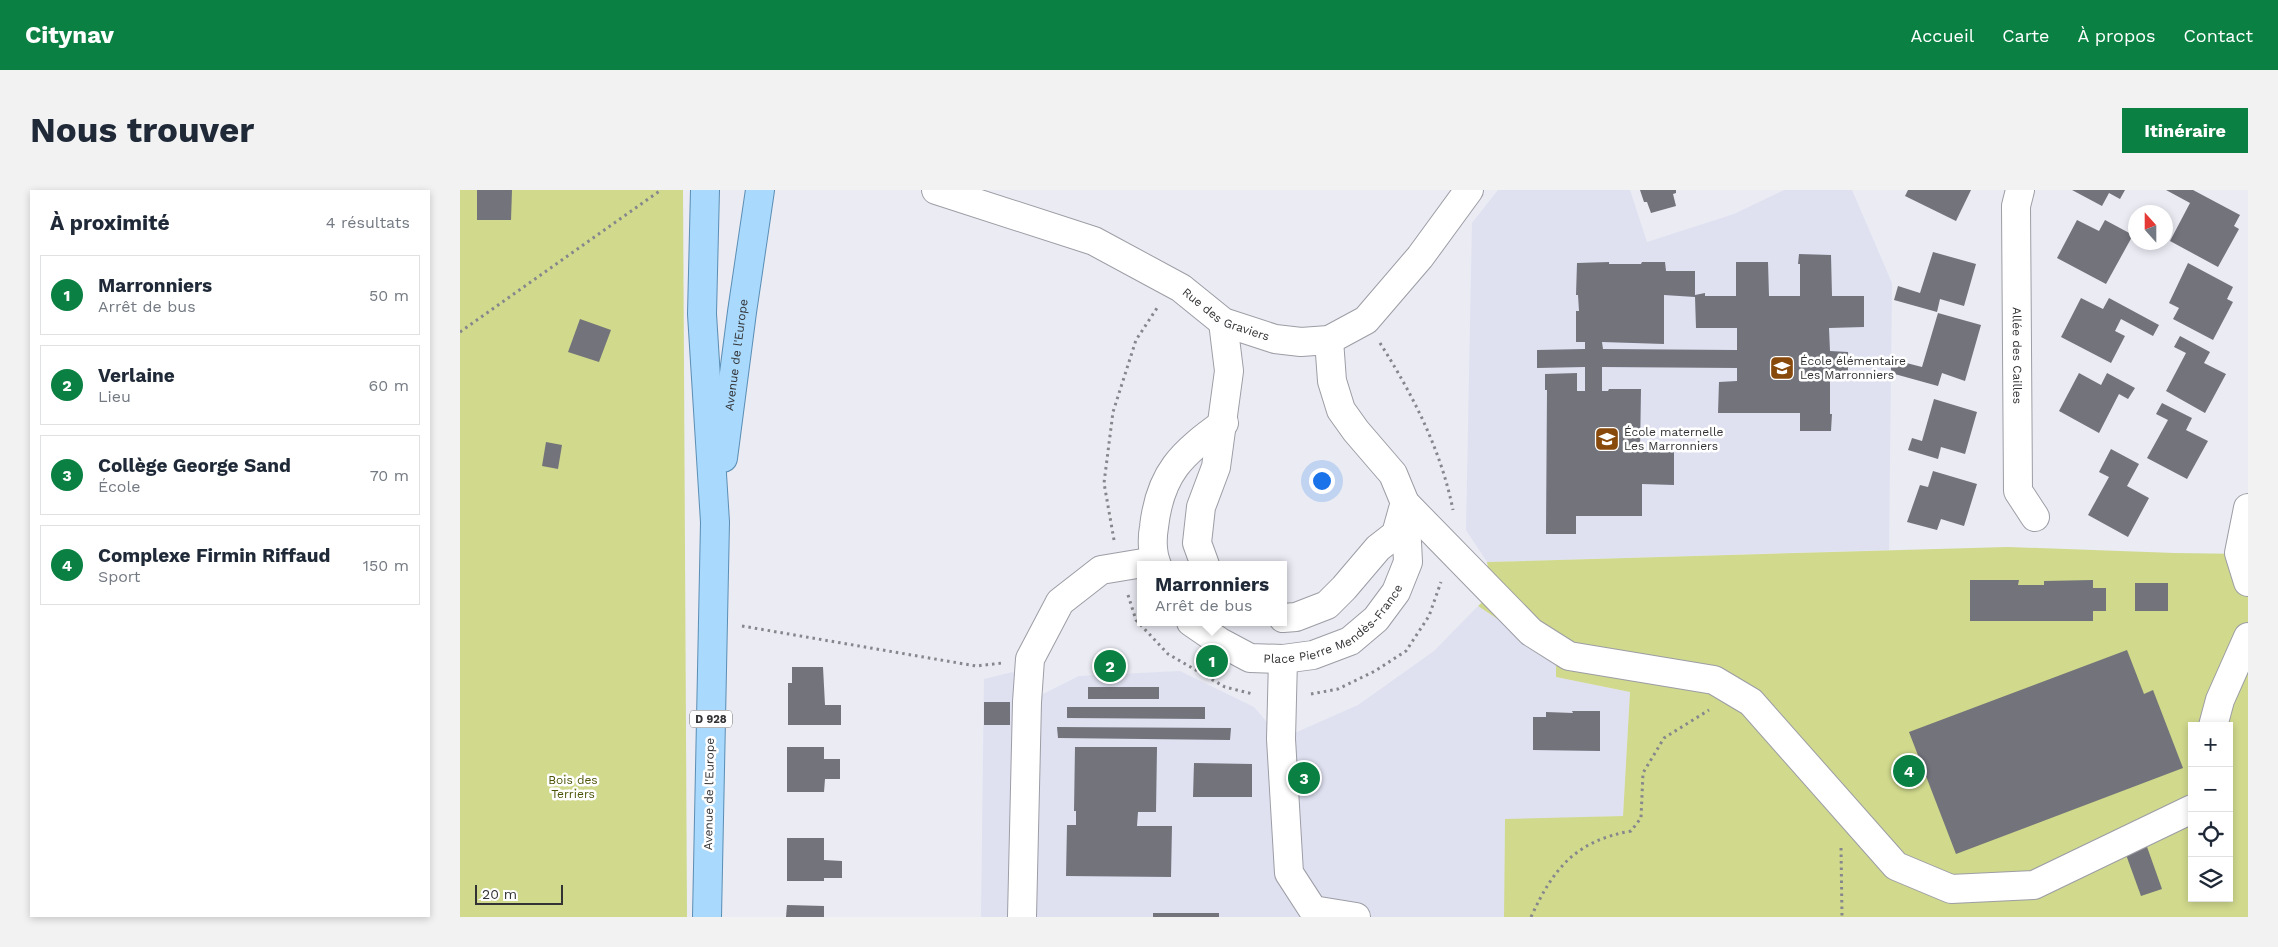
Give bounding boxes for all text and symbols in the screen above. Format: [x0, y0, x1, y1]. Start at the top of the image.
text: Citynav [25, 21, 114, 49]
text: Accueil [1911, 25, 1974, 46]
text: Carte [2002, 25, 2049, 46]
text: À propos [2077, 25, 2155, 46]
text: Contact [2183, 25, 2253, 46]
button: Itinéraire [2122, 108, 2248, 153]
text: Nous trouver [30, 109, 254, 151]
north arrow [2128, 205, 2173, 250]
text: À proximité [50, 210, 170, 235]
text: 4 résultats [326, 213, 410, 232]
text: Marronniers [98, 274, 212, 297]
street label: Rue des Graviers [1180, 285, 1271, 344]
text: 1 [64, 286, 70, 305]
text: 50 m [369, 286, 409, 305]
text: Arrêt de bus [98, 297, 196, 316]
street label: Avenue de l'Europe [722, 298, 751, 412]
street label: Allée des Cailles [2010, 307, 2024, 404]
place label: École élémentaire Les Marronniers [1800, 354, 1906, 382]
school or university icon: École élémentaire Les Marronniers [1769, 355, 1795, 381]
text: Verlaine [98, 364, 175, 387]
text: 2 [62, 376, 72, 395]
text: 60 m [369, 376, 409, 395]
text: Lieu [98, 387, 131, 406]
place label: École maternelle Les Marronniers [1624, 425, 1724, 453]
school or university icon: École maternelle Les Marronniers [1594, 426, 1620, 452]
text: Collège George Sand [98, 454, 291, 477]
text: 3 [62, 466, 72, 485]
text: 70 m [370, 466, 409, 485]
your location [1309, 468, 1335, 494]
text: École [98, 477, 141, 496]
text: Complexe Firmin Riffaud [98, 544, 330, 567]
text: 4 [62, 556, 72, 575]
text: 150 m [363, 556, 409, 575]
popup [1137, 561, 1287, 626]
text: Sport [98, 567, 141, 586]
text: Marronniers [1155, 573, 1269, 596]
street label: Place Pierre Mendès-France [1263, 582, 1405, 666]
text: Arrêt de bus [1155, 596, 1253, 615]
pin: 1 [1196, 642, 1228, 680]
pin: 2 [1094, 647, 1126, 685]
road number: D 928 [690, 710, 732, 728]
map controls [2188, 722, 2233, 902]
button: + [2188, 722, 2233, 767]
street label: Avenue de l'Europe [701, 738, 717, 850]
pin: 4 [1893, 752, 1925, 790]
pin: 3 [1288, 759, 1320, 797]
button: − [2188, 767, 2233, 812]
park label: Bois des Terriers [548, 773, 598, 801]
button: locate [2188, 812, 2233, 857]
button: layers [2188, 857, 2233, 902]
scale bar [475, 882, 562, 905]
text: 20 m [482, 886, 517, 902]

